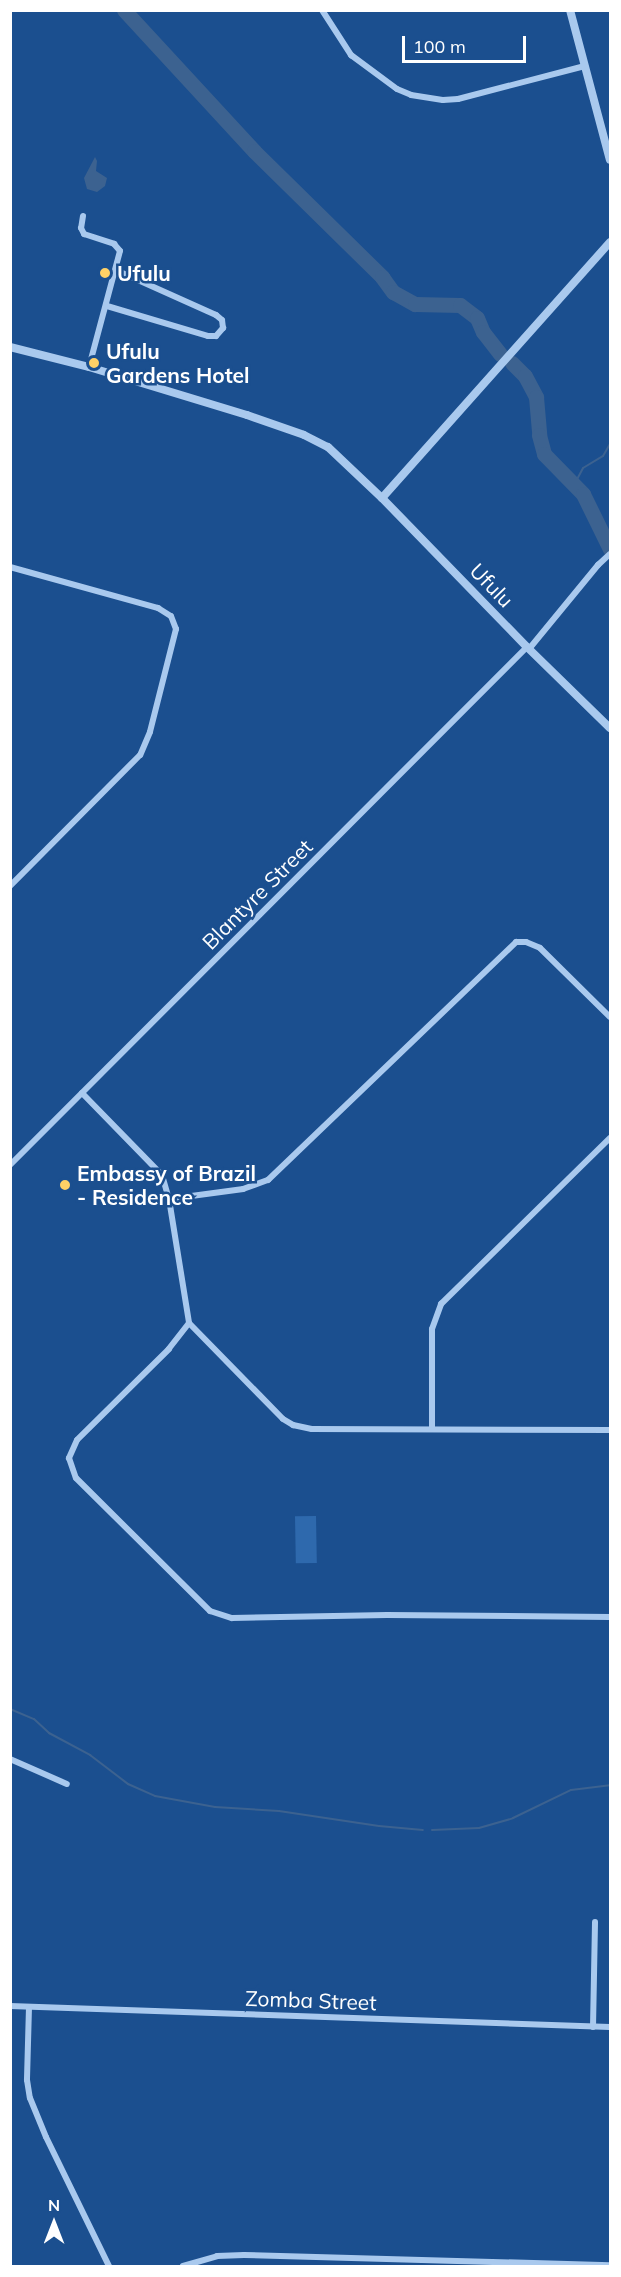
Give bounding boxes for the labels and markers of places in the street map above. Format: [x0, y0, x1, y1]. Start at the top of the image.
place label: Ufulu [117, 260, 171, 286]
marker: Ufulu [98, 266, 112, 280]
place label: Ufulu Gardens Hotel [106, 338, 250, 388]
marker: Ufulu Gardens Hotel [87, 356, 101, 370]
place label: Embassy of Brazil - Residence [77, 1160, 256, 1210]
marker: Embassy of Brazil - Residence [58, 1178, 72, 1192]

